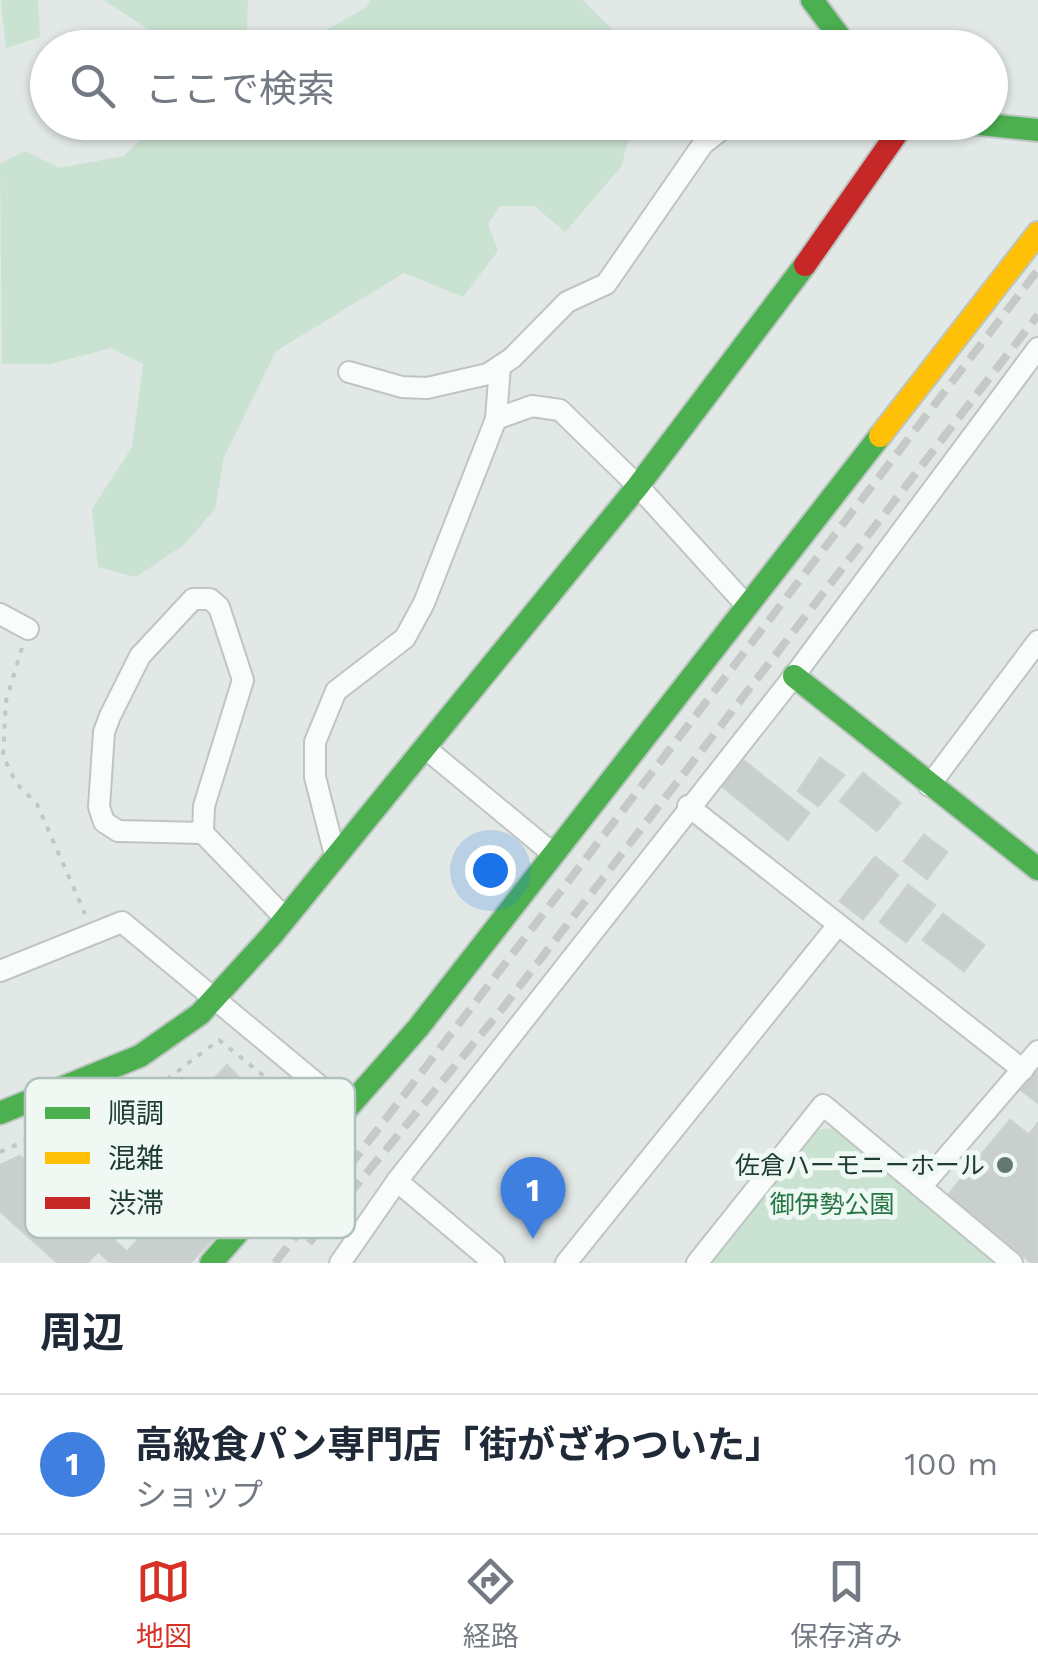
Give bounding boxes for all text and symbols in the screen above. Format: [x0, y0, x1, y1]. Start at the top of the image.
search box [30, 30, 1008, 140]
icon: search [65, 58, 120, 113]
text: ここで検索 [145, 67, 335, 111]
your location [465, 845, 516, 896]
legend [25, 1078, 355, 1238]
text: 順調 [108, 1097, 164, 1130]
text: 混雑 [108, 1142, 164, 1175]
place label: 佐倉ハーモニーホール [735, 1151, 985, 1180]
marker: 佐倉ハーモニーホール [994, 1154, 1016, 1176]
pin: 1 [500, 1156, 566, 1239]
text: 渋滞 [108, 1187, 164, 1220]
park label: 御伊勢公園 [769, 1190, 895, 1219]
text: 周辺 [40, 1308, 124, 1357]
text: 高級食パン専門店「街がざわついた」 [135, 1423, 783, 1467]
text: 1 [66, 1445, 79, 1483]
text: 100 m [904, 1445, 998, 1483]
text: ショップ [135, 1476, 263, 1514]
tab: 地図 [136, 1554, 192, 1654]
tab: 経路 [463, 1554, 519, 1654]
tab: 保存済み [790, 1554, 902, 1654]

